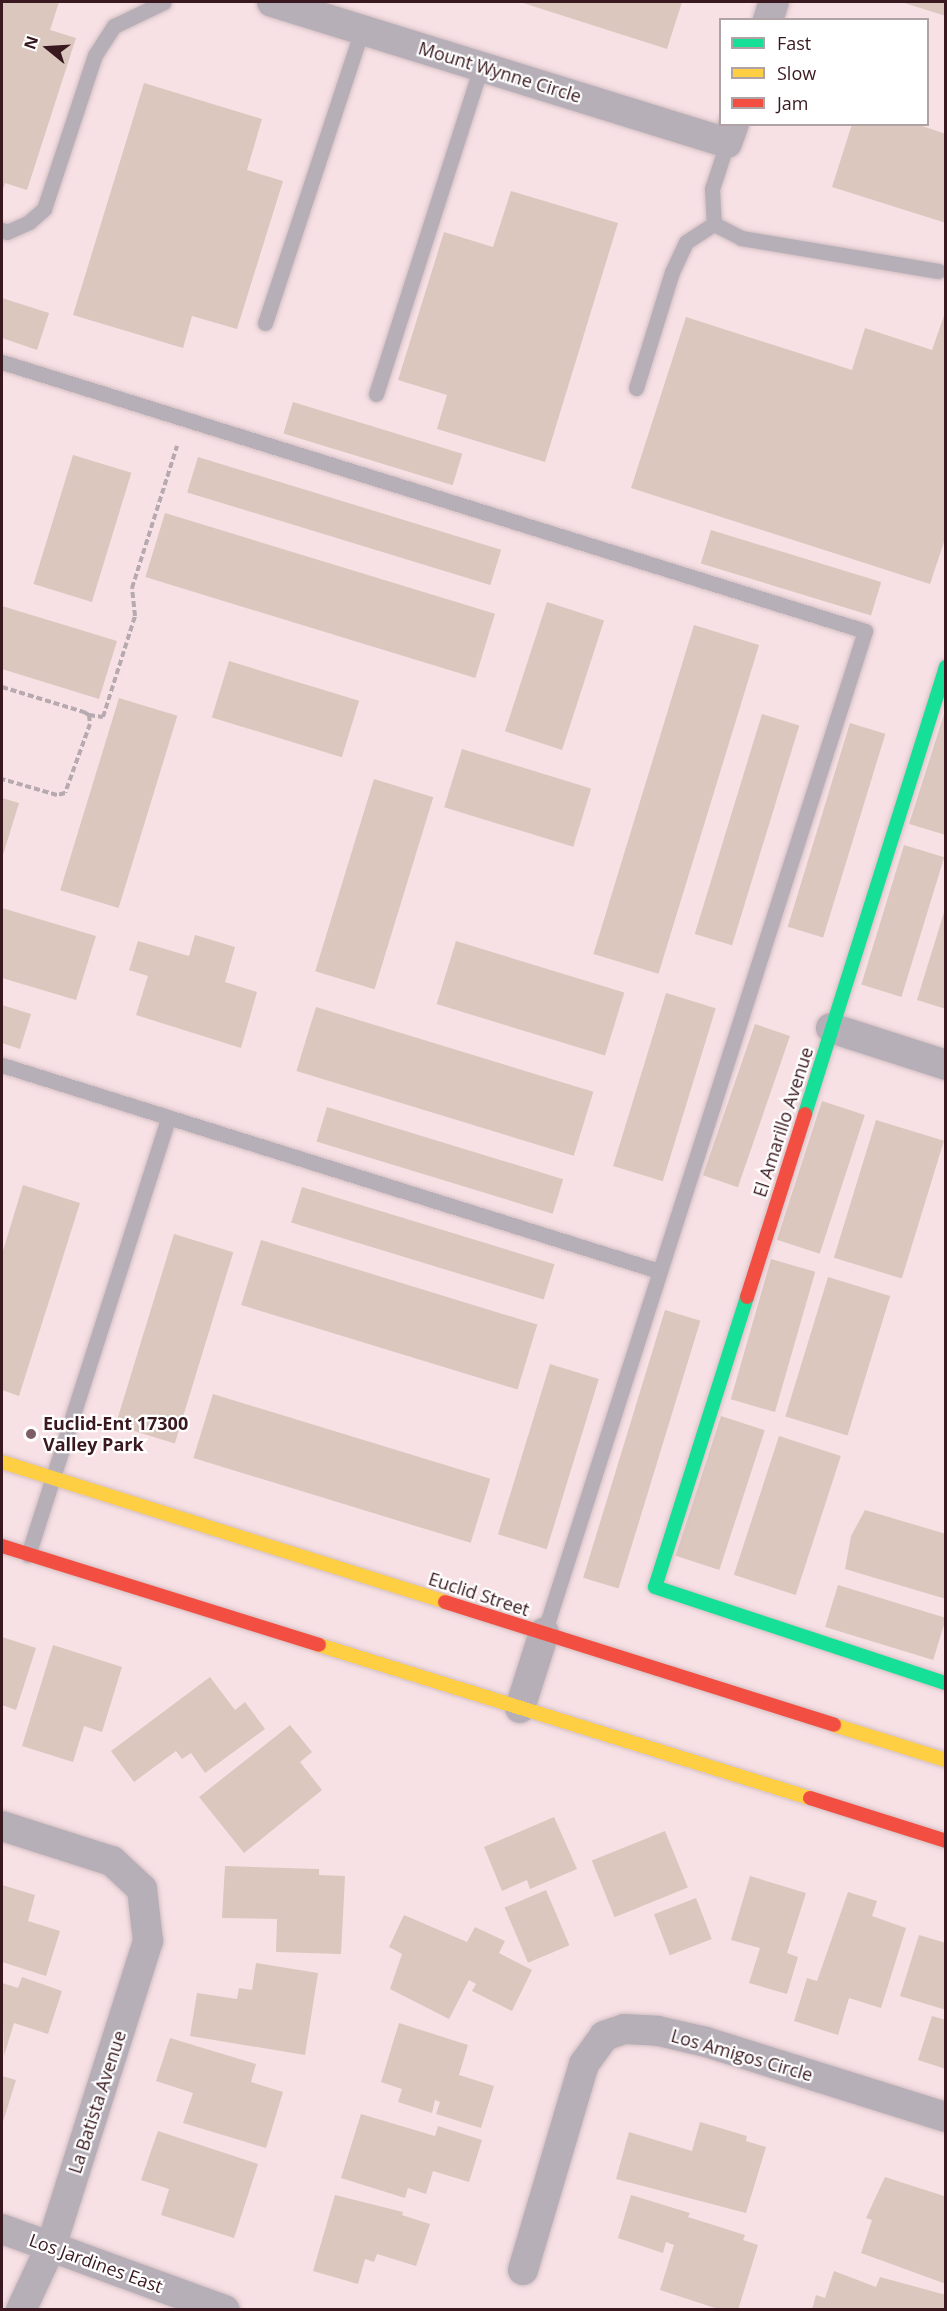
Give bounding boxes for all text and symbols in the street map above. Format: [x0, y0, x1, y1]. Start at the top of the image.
north arrow [18, 18, 78, 78]
legend [719, 18, 929, 126]
text: Fast [777, 31, 811, 55]
text: N [18, 33, 43, 52]
street label: Mount Wynne Circle [416, 37, 584, 107]
text: Slow [777, 61, 816, 85]
text: Jam [777, 91, 809, 115]
street label: El Amarillo Avenue [749, 1044, 817, 1200]
place label: Euclid-Ent 17300 Valley Park [43, 1413, 188, 1456]
marker: Euclid-Ent 17300 Valley Park [24, 1427, 38, 1441]
street label: Euclid Street [426, 1568, 532, 1620]
street label: Los Amigos Circle [669, 2024, 815, 2086]
street label: La Batista Avenue [64, 2028, 130, 2176]
street label: Los Jardines East [26, 2229, 166, 2297]

